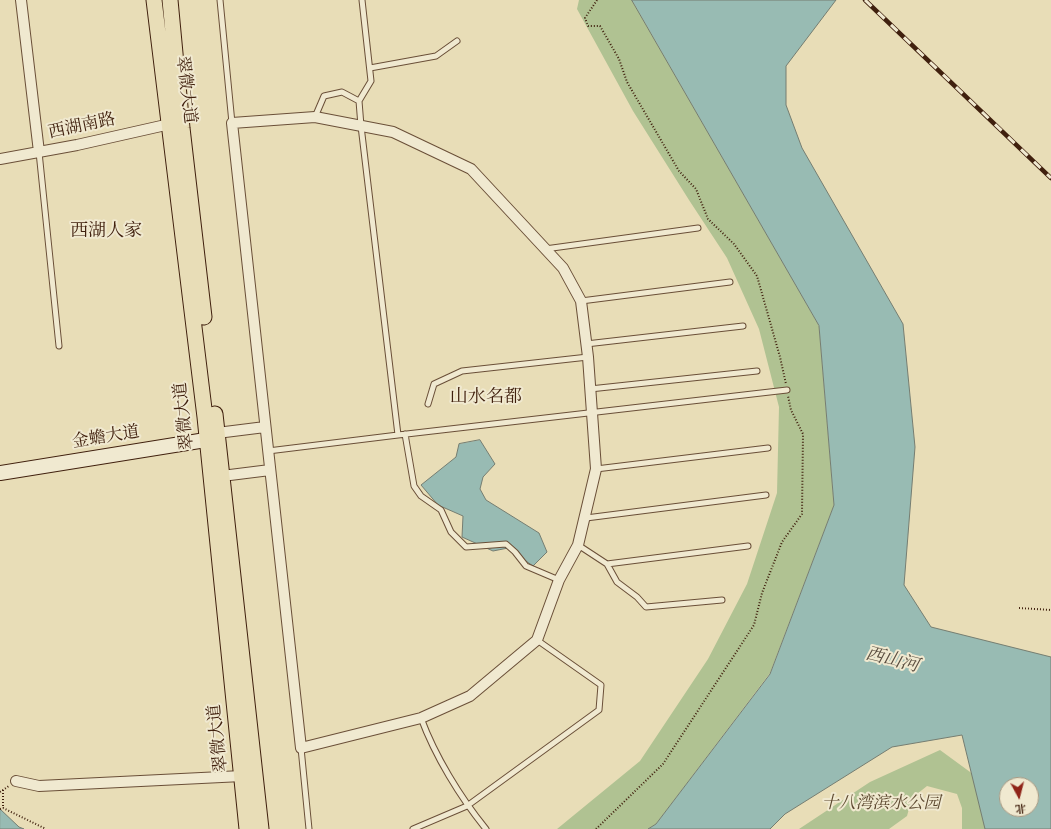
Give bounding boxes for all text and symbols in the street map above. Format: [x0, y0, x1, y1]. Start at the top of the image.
street label: 翠微大道 [171, 55, 199, 125]
street label: 西湖南路 [47, 110, 117, 144]
district label: 西湖人家 [70, 221, 142, 243]
street label: 翠微大道 [171, 381, 199, 451]
district label: 山水名都 [450, 387, 522, 409]
street label: 金蟾大道 [71, 423, 141, 453]
water label: 西山河 [863, 644, 921, 678]
street label: 翠微大道 [205, 703, 233, 773]
north arrow [999, 777, 1039, 817]
park label: 十八湾滨水公园 [822, 794, 940, 814]
text: 北 [1014, 801, 1027, 816]

